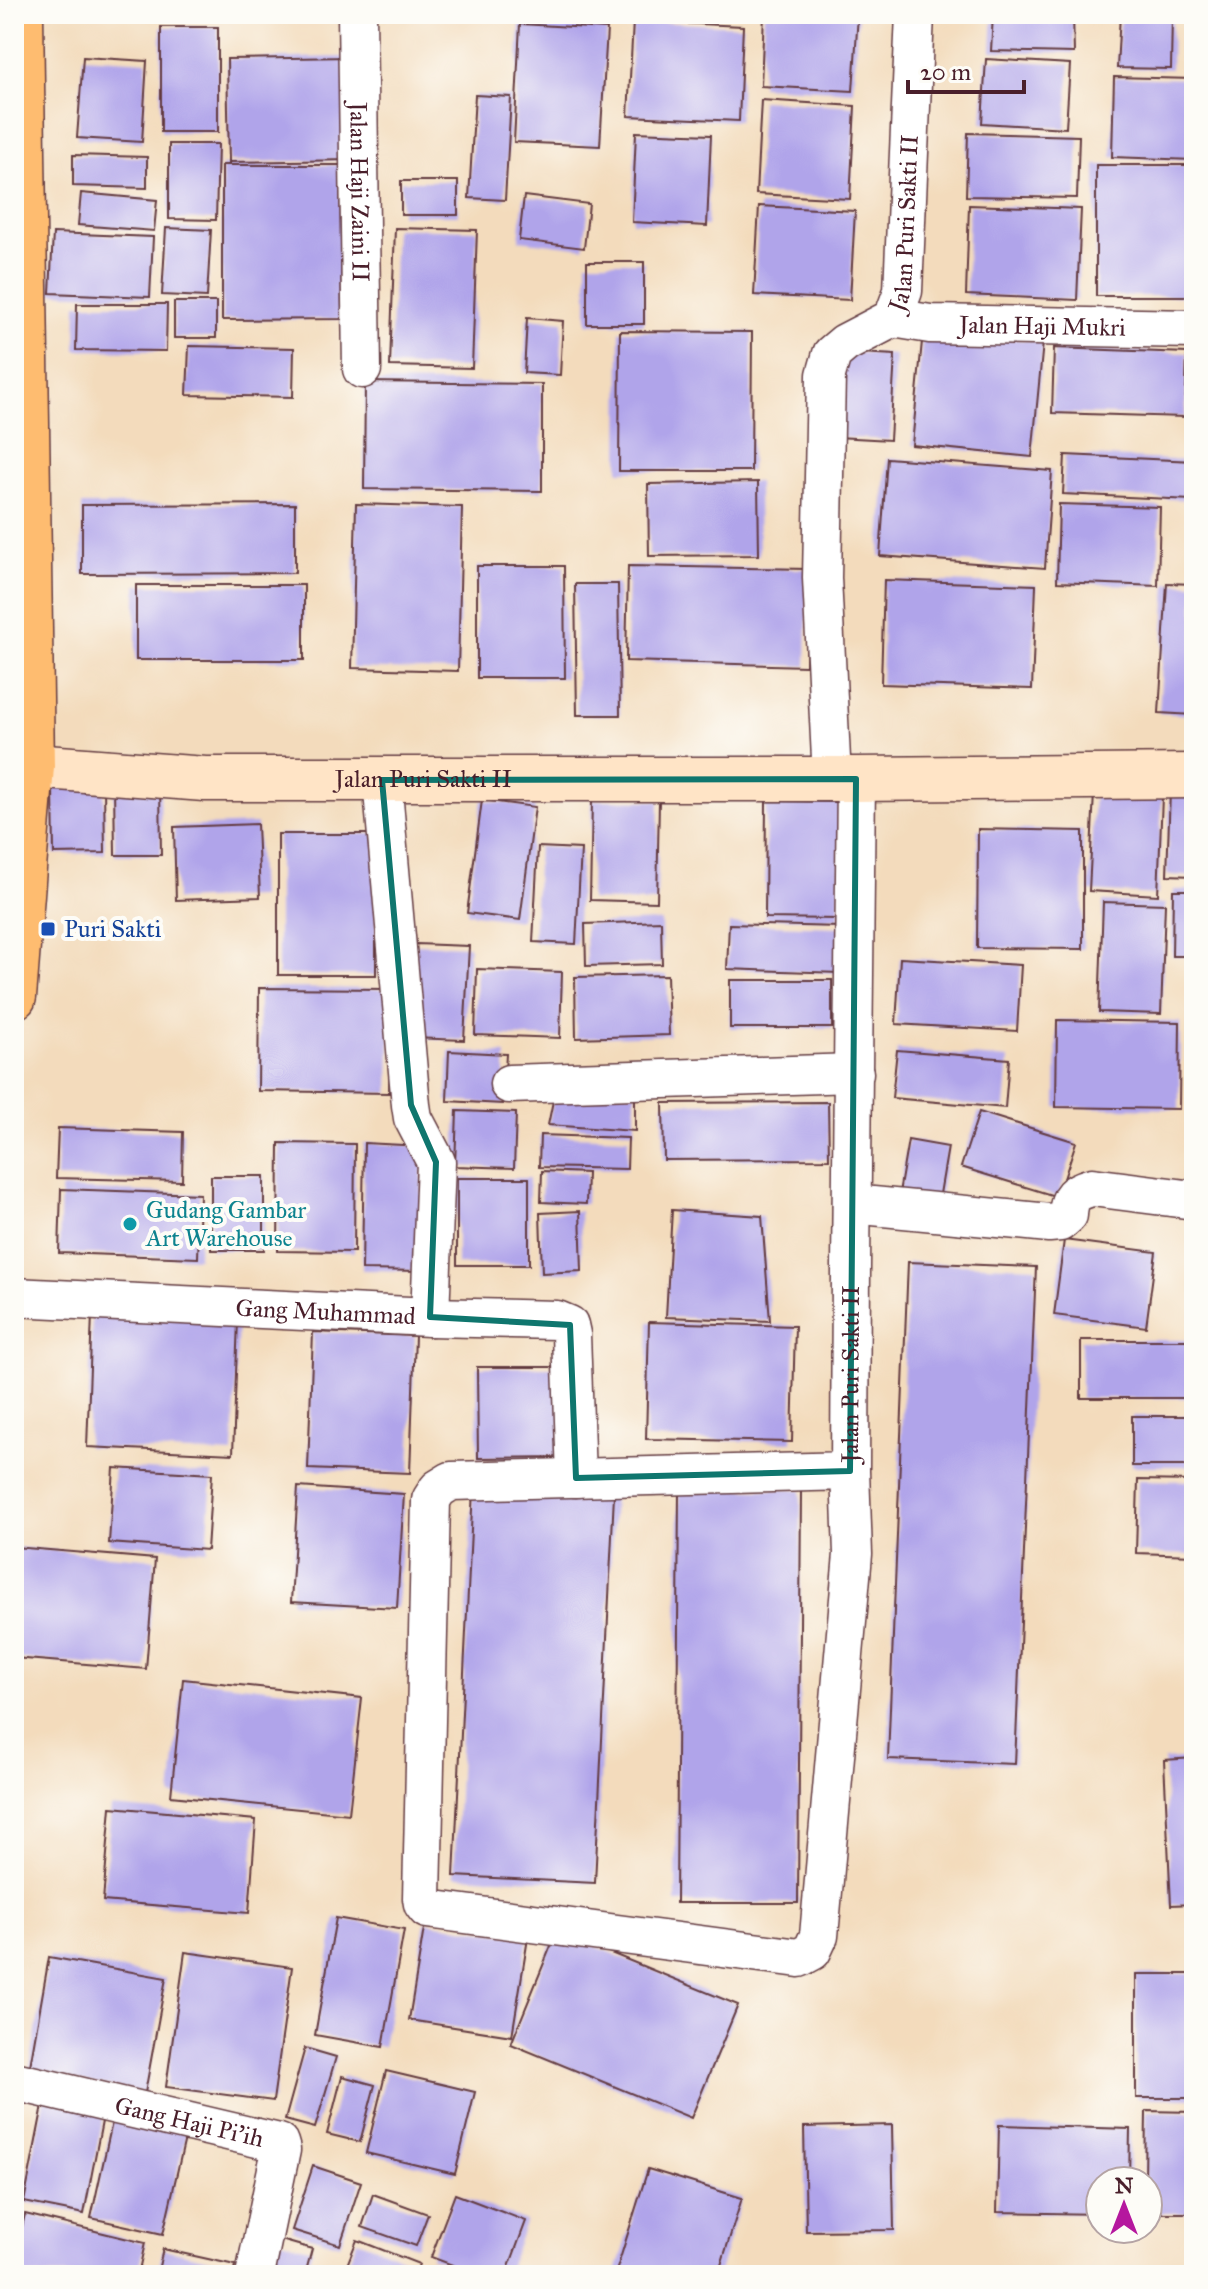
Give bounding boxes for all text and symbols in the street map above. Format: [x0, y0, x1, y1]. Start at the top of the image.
scale bar [908, 44, 1024, 94]
text: 20 m [920, 57, 971, 87]
street label: Jalan Haji Zaini II [343, 99, 376, 282]
street label: Jalan Puri Sakti II [881, 134, 925, 318]
street label: Jalan Haji Mukri [956, 309, 1126, 343]
street label: Jalan Puri Sakti II [332, 764, 512, 794]
place label: Puri Sakti [64, 914, 162, 944]
marker: Puri Sakti [39, 920, 57, 938]
place label: Gudang Gambar Art Warehouse [145, 1195, 306, 1253]
marker: Gudang Gambar Art Warehouse [121, 1215, 139, 1233]
street label: Jalan Puri Sakti II [835, 1285, 866, 1466]
street label: Gang Muhammad [235, 1293, 416, 1331]
street label: Gang Haji Pi'ih [112, 2090, 267, 2154]
north arrow [1084, 2165, 1164, 2245]
text: N [1115, 2172, 1134, 2199]

